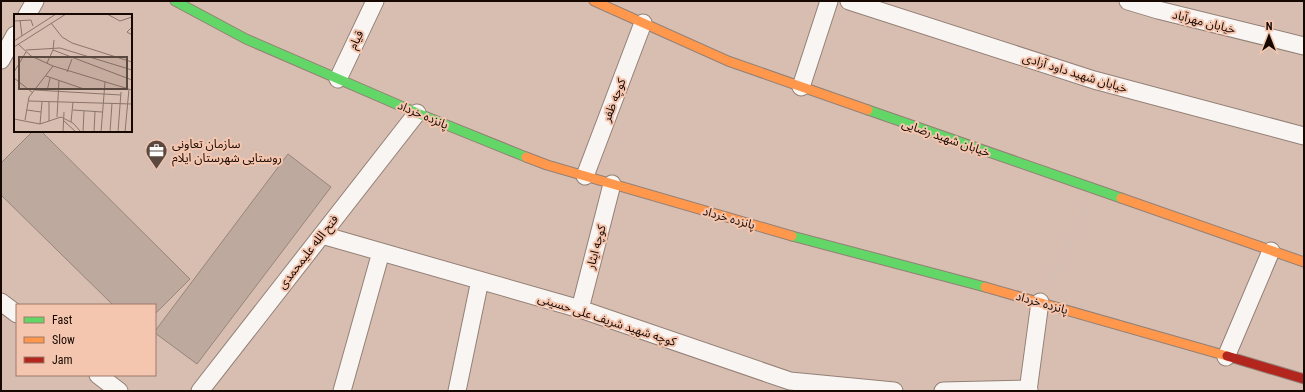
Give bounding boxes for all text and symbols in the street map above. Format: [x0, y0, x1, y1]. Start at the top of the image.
street label: خیابان مهرآباد [1171, 7, 1237, 37]
inset map [14, 14, 132, 132]
north arrow [1249, 16, 1289, 56]
text: N [1266, 20, 1273, 33]
street label: قیام [346, 28, 368, 52]
street label: خیابان شهید داود آزادی [1021, 50, 1129, 96]
street label: کوچه ظفر [599, 75, 630, 125]
street label: پانزده خرداد [395, 98, 451, 133]
street label: خیابان شهید رضایی [900, 116, 992, 160]
place label: سازمان تعاونی روستایی شهرستان ایلام [172, 137, 282, 167]
office icon: سازمان تعاونی روستایی شهرستان ایلام [143, 138, 169, 171]
street label: پانزده خرداد [701, 204, 757, 233]
street label: فتح الله علیمحمدی [275, 212, 343, 293]
street label: کوچه ایثار [583, 222, 610, 272]
street label: پانزده خرداد [1014, 289, 1070, 318]
street label: کوچه شهید شریف علی حسینی [536, 291, 679, 350]
legend [16, 304, 156, 376]
text: Fast [52, 313, 73, 327]
text: Slow [52, 333, 75, 347]
text: Jam [52, 353, 73, 367]

